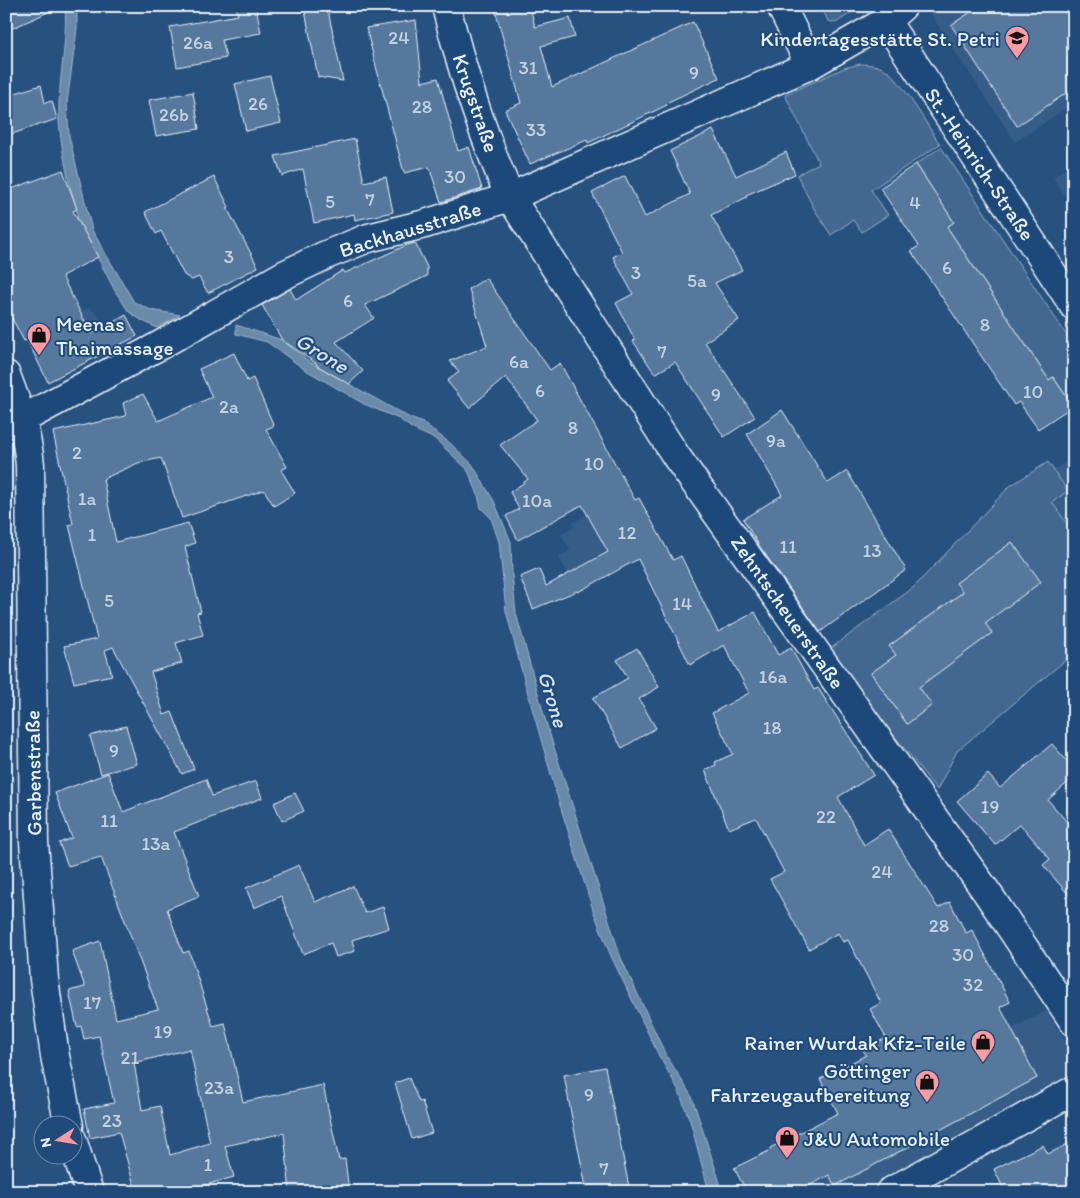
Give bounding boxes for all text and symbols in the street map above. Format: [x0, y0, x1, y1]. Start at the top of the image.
school or university icon: Kindertagesstätte St. Petri [1004, 25, 1030, 59]
house number: 24 [388, 26, 410, 49]
place label: Kindertagesstätte St. Petri [760, 26, 1000, 51]
house number: 26a [183, 31, 213, 54]
street label: Krugstraße [448, 51, 504, 155]
house number: 31 [518, 56, 538, 79]
house number: 9 [689, 61, 699, 84]
street label: St.-Heinrich-Straße [920, 83, 1040, 245]
house number: 26 [248, 92, 268, 115]
house number: 28 [412, 95, 432, 118]
house number: 26b [159, 103, 189, 126]
house number: 33 [526, 118, 546, 141]
house number: 30 [444, 165, 466, 188]
house number: 7 [365, 188, 375, 211]
house number: 5 [325, 190, 335, 213]
house number: 4 [909, 191, 921, 214]
street label: Backhausstraße [336, 196, 484, 262]
house number: 3 [224, 245, 234, 268]
house number: 6 [942, 256, 952, 279]
house number: 3 [631, 261, 641, 284]
house number: 5a [687, 269, 707, 292]
house number: 6 [343, 289, 353, 312]
place label: Meenas Thaimassage [56, 311, 174, 360]
house number: 8 [980, 313, 990, 336]
shop icon: Meenas Thaimassage [26, 322, 52, 356]
water label: Grone [291, 326, 355, 380]
house number: 7 [657, 340, 667, 363]
house number: 6a [509, 350, 529, 373]
house number: 6 [535, 379, 545, 402]
house number: 10 [1023, 380, 1043, 403]
house number: 9 [711, 383, 721, 406]
house number: 2a [219, 395, 239, 418]
house number: 8 [568, 416, 578, 439]
house number: 9a [766, 429, 786, 452]
house number: 2 [72, 441, 82, 464]
house number: 10 [584, 452, 604, 475]
house number: 1a [78, 487, 96, 510]
house number: 10a [522, 489, 552, 512]
house number: 12 [618, 521, 636, 544]
house number: 1 [88, 523, 97, 546]
street label: Zehntscheuerstraße [726, 530, 850, 694]
house number: 11 [779, 535, 797, 558]
house number: 13 [862, 539, 882, 562]
house number: 5 [104, 589, 114, 612]
house number: 14 [672, 592, 692, 615]
house number: 16a [759, 665, 787, 688]
water label: Grone [532, 668, 575, 732]
street label: Garbenstraße [19, 710, 47, 836]
house number: 18 [762, 716, 782, 739]
house number: 9 [109, 739, 119, 762]
house number: 19 [981, 795, 999, 818]
house number: 22 [816, 805, 836, 828]
house number: 11 [100, 809, 118, 832]
house number: 13a [141, 832, 171, 855]
house number: 24 [871, 860, 893, 883]
house number: 28 [929, 914, 949, 937]
house number: 30 [952, 943, 974, 966]
house number: 32 [963, 973, 983, 996]
house number: 17 [83, 991, 101, 1014]
house number: 19 [154, 1020, 172, 1043]
shop icon: Rainer Wurdak Kfz-Teile [970, 1029, 996, 1063]
place label: Rainer Wurdak Kfz-Teile [744, 1030, 966, 1055]
house number: 21 [121, 1046, 140, 1069]
place label: Göttinger Fahrzeugaufbereitung [710, 1058, 911, 1107]
shop icon: Göttinger Fahrzeugaufbereitung [914, 1069, 940, 1103]
house number: 23a [204, 1076, 234, 1099]
house number: 9 [584, 1083, 594, 1106]
house number: 23 [102, 1109, 122, 1132]
north arrow [32, 1116, 82, 1166]
shop icon: J&U Automobile [774, 1125, 800, 1159]
place label: J&U Automobile [804, 1126, 950, 1151]
text: N [36, 1136, 55, 1149]
house number: 1 [204, 1153, 213, 1176]
house number: 7 [599, 1157, 609, 1180]

